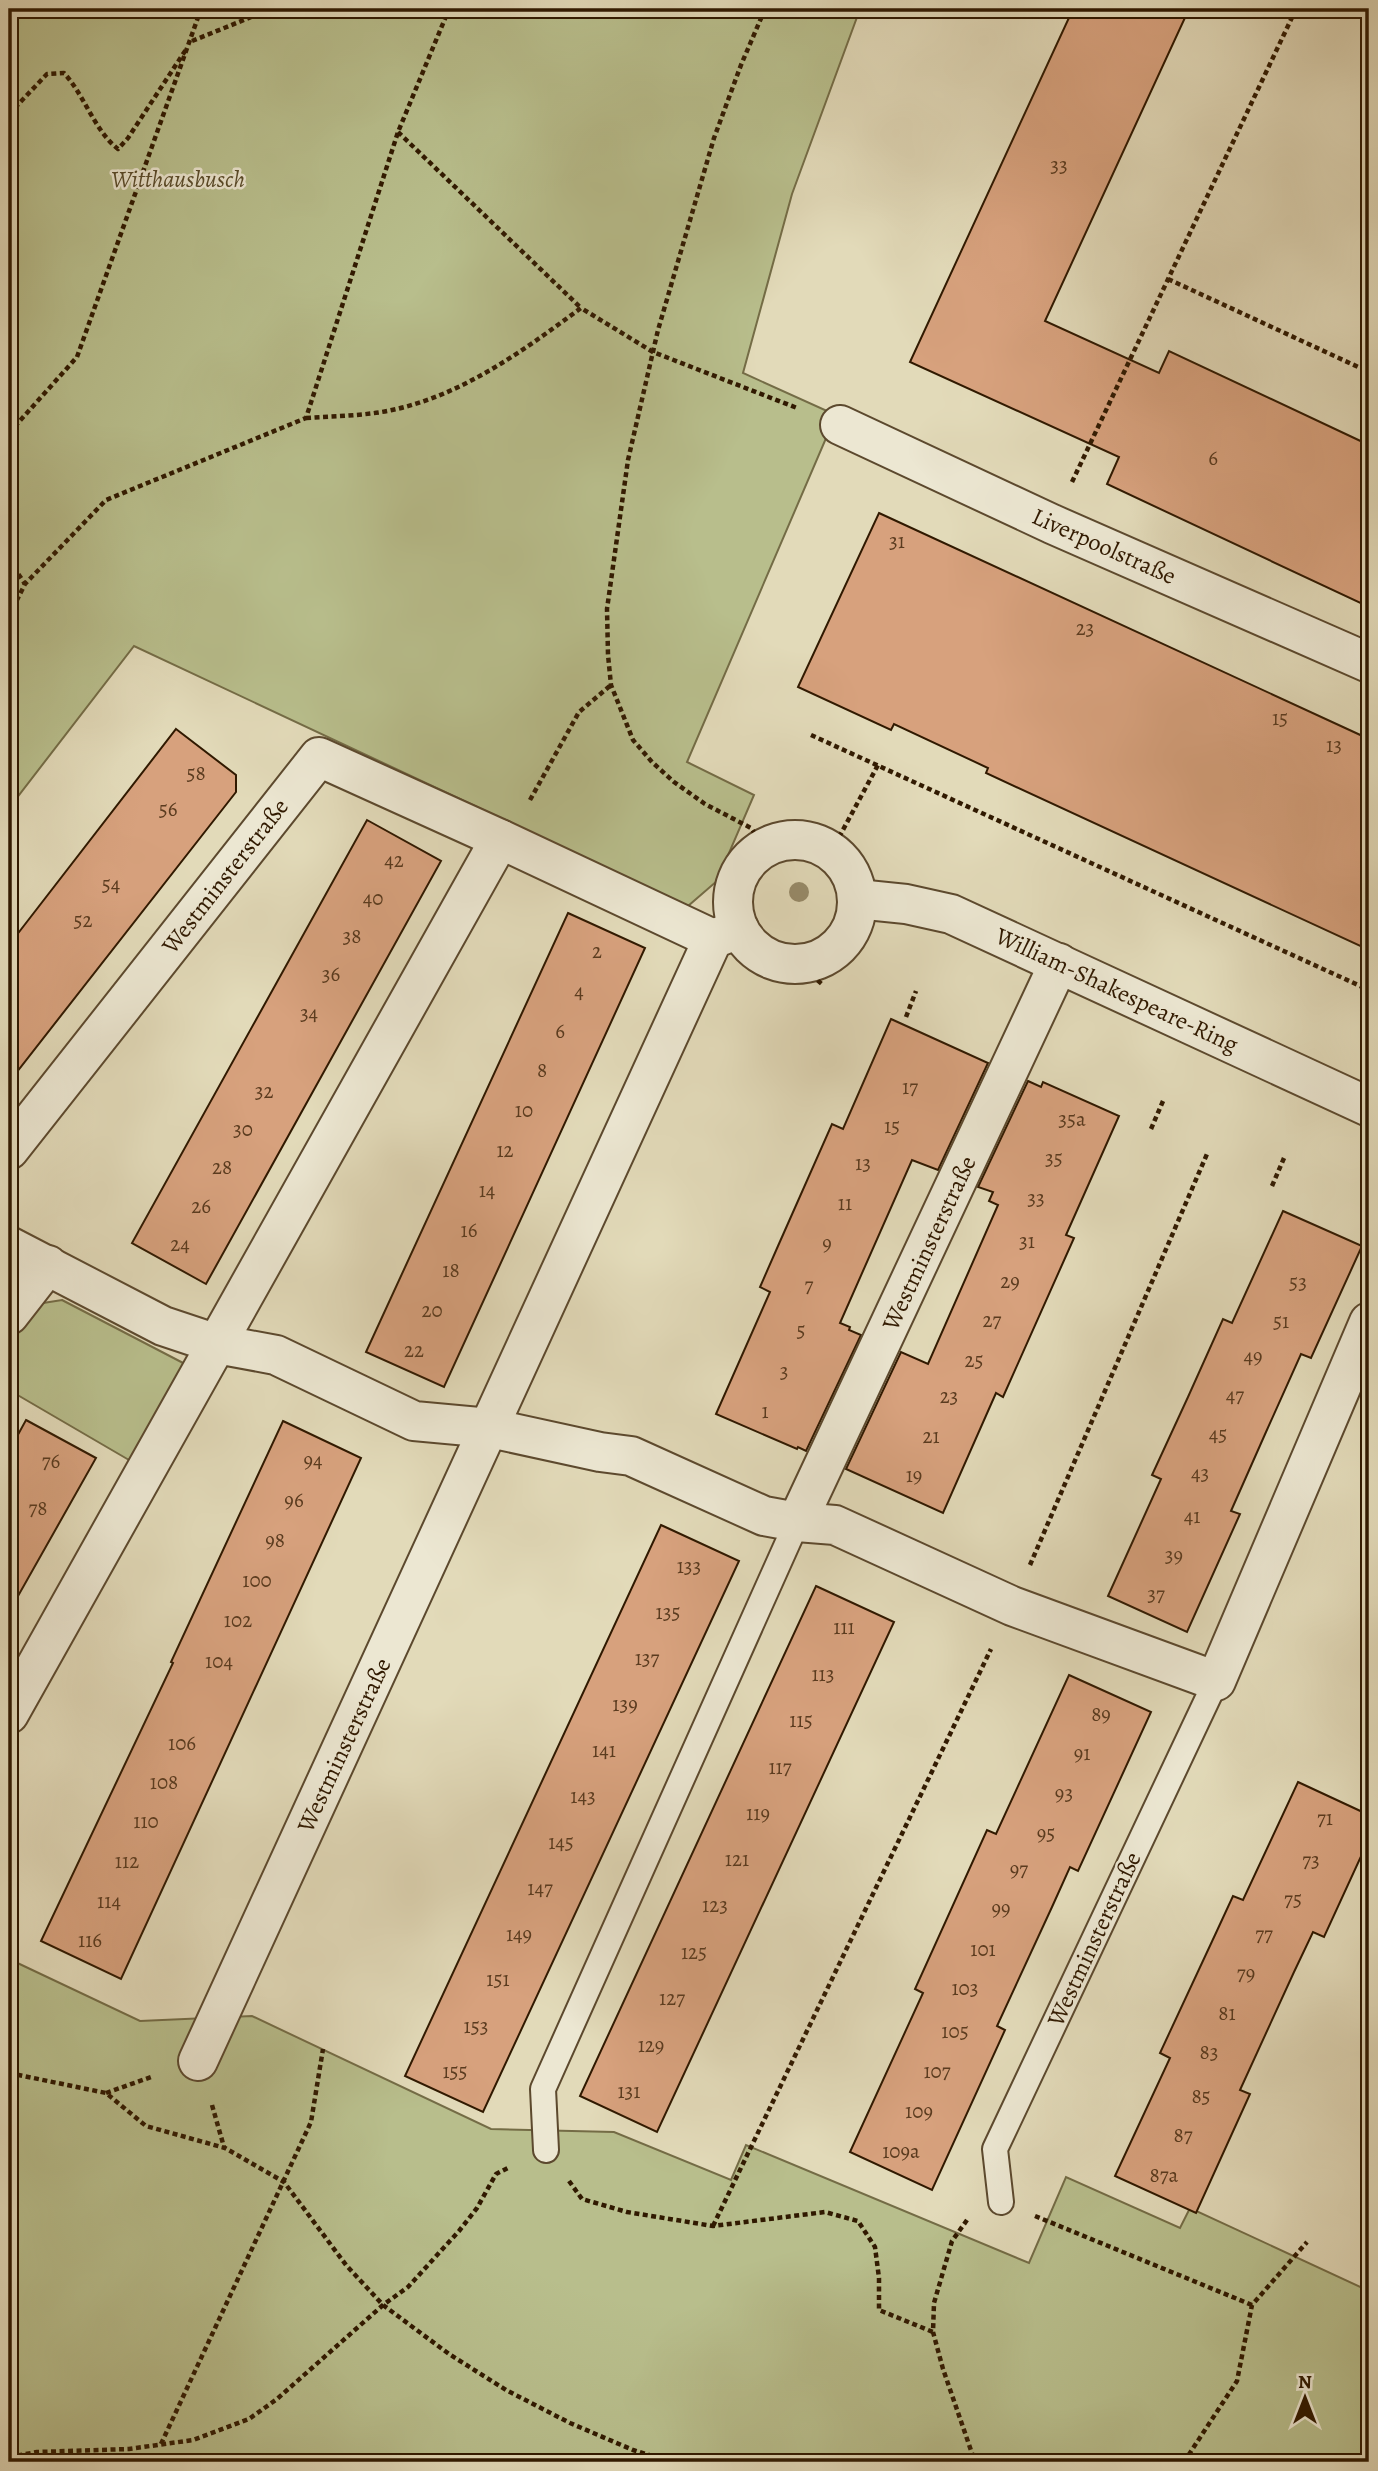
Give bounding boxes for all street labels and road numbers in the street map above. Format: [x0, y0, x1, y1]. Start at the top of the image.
street label: Liverpoolstraße [1027, 500, 1181, 592]
street label: Westminsterstraße [154, 792, 296, 961]
street label: William-Shakespeare-Ring [990, 919, 1244, 1060]
street label: Westminsterstraße [874, 1151, 983, 1336]
street label: Westminsterstraße [289, 1653, 398, 1838]
street label: Westminsterstraße [1039, 1847, 1148, 2032]

